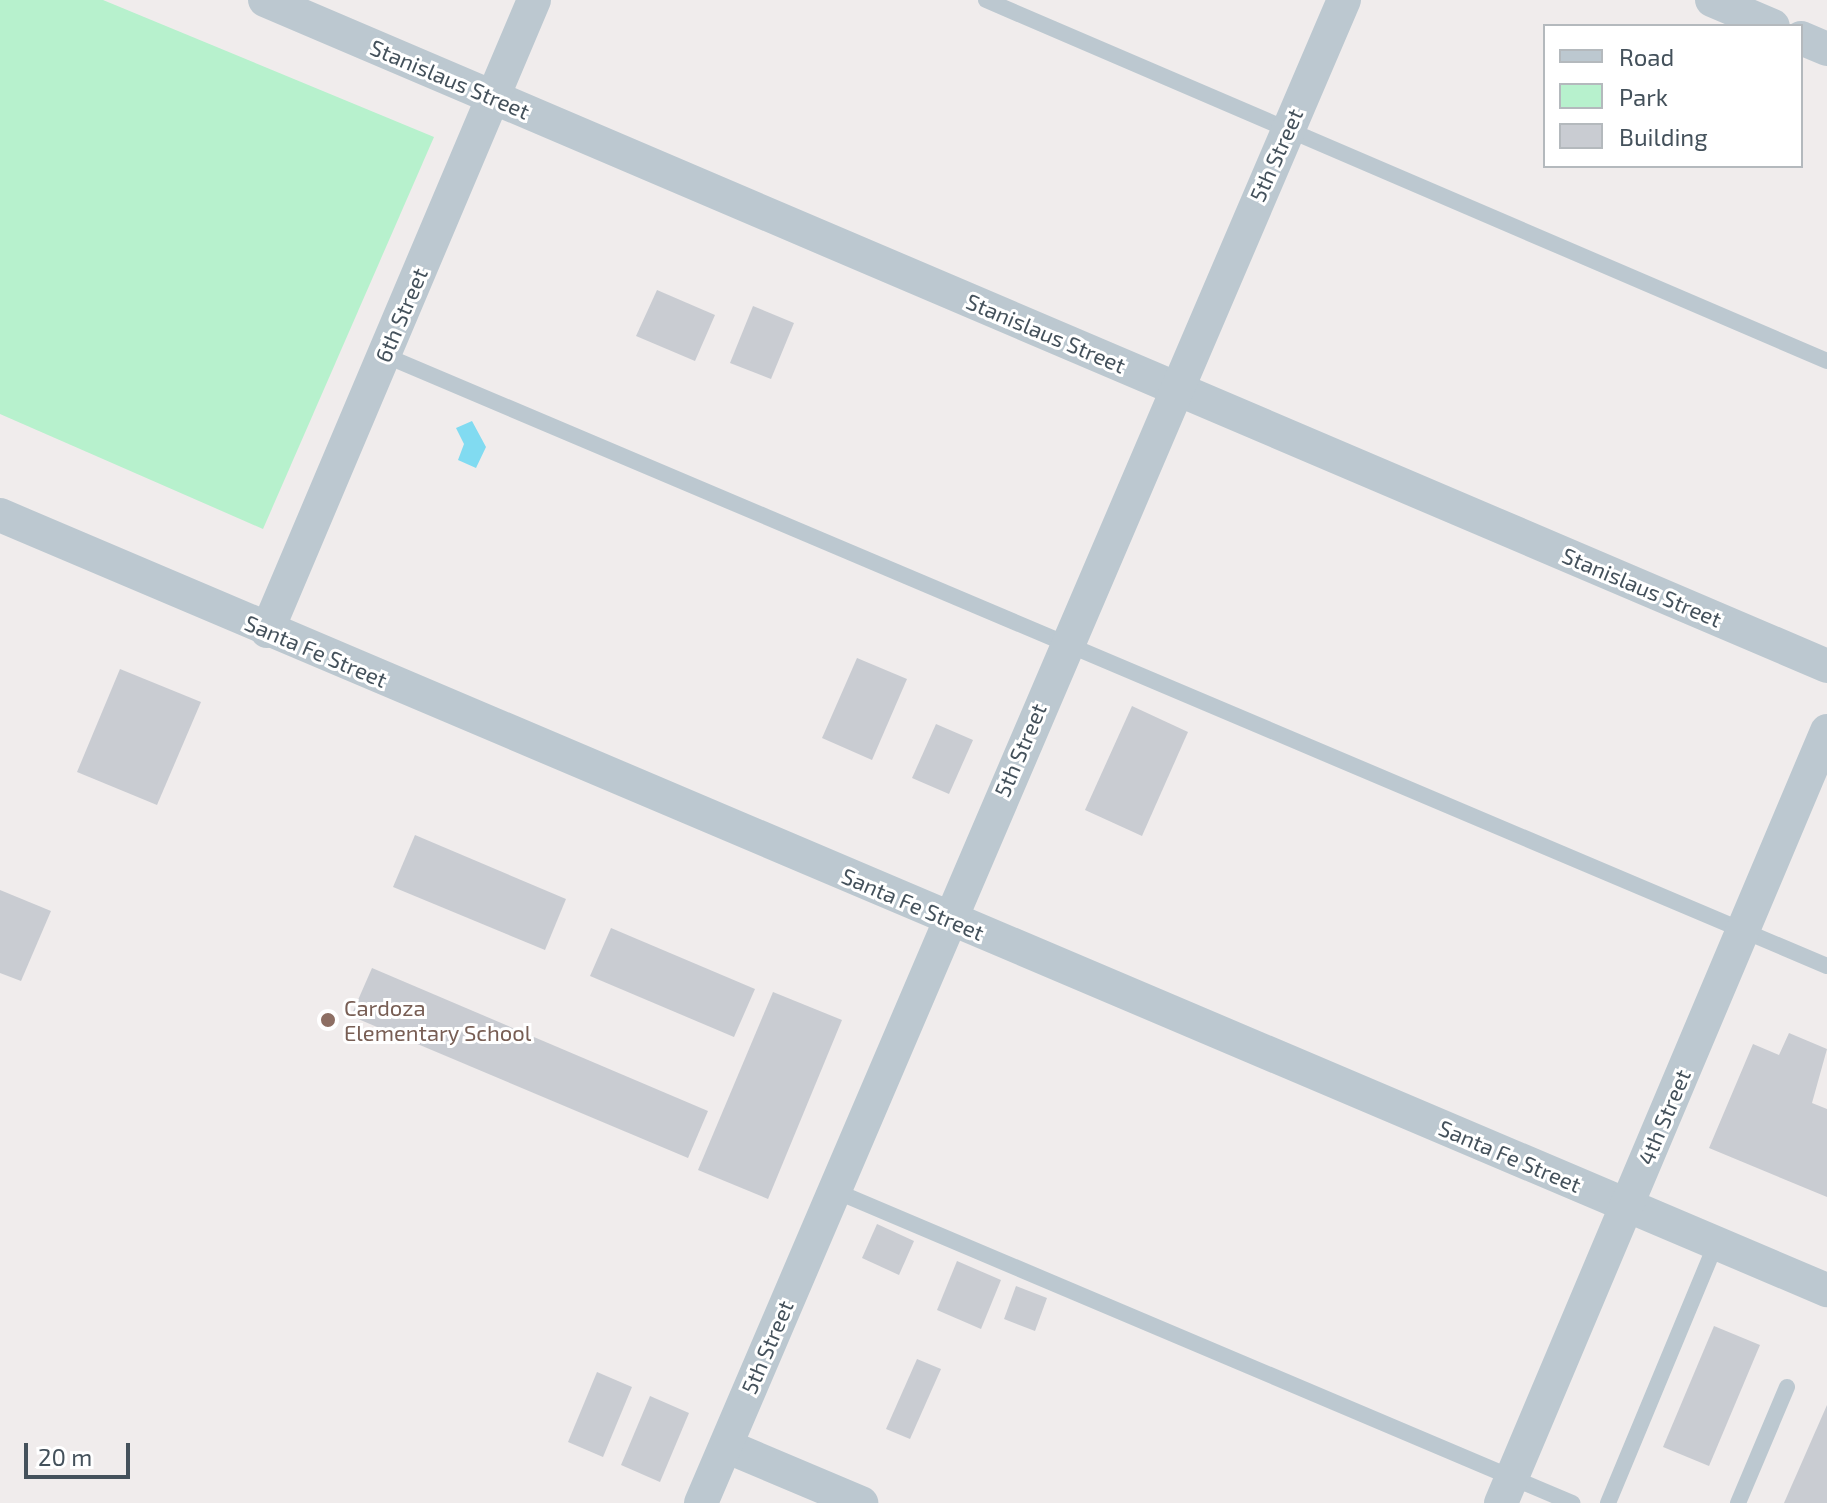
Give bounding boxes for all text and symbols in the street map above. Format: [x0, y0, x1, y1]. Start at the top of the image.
legend [1543, 24, 1803, 168]
street label: Stanislaus Street [366, 34, 534, 124]
text: Road [1619, 42, 1674, 71]
text: Park [1619, 82, 1668, 111]
street label: 5th Street [1244, 104, 1308, 206]
text: Building [1619, 122, 1708, 151]
street label: 6th Street [369, 264, 433, 366]
street label: Stanislaus Street [962, 288, 1130, 378]
street label: Stanislaus Street [1558, 542, 1726, 632]
street label: Santa Fe Street [241, 609, 391, 693]
street label: 5th Street [989, 699, 1051, 801]
street label: Santa Fe Street [838, 862, 988, 946]
place label: Cardoza Elementary School [344, 994, 532, 1046]
marker: Cardoza Elementary School [319, 1011, 337, 1029]
street label: 4th Street [1632, 1065, 1696, 1169]
street label: Santa Fe Street [1435, 1114, 1585, 1198]
street label: 5th Street [736, 1296, 798, 1398]
scale bar [28, 1427, 134, 1477]
text: 20 m [38, 1442, 92, 1471]

